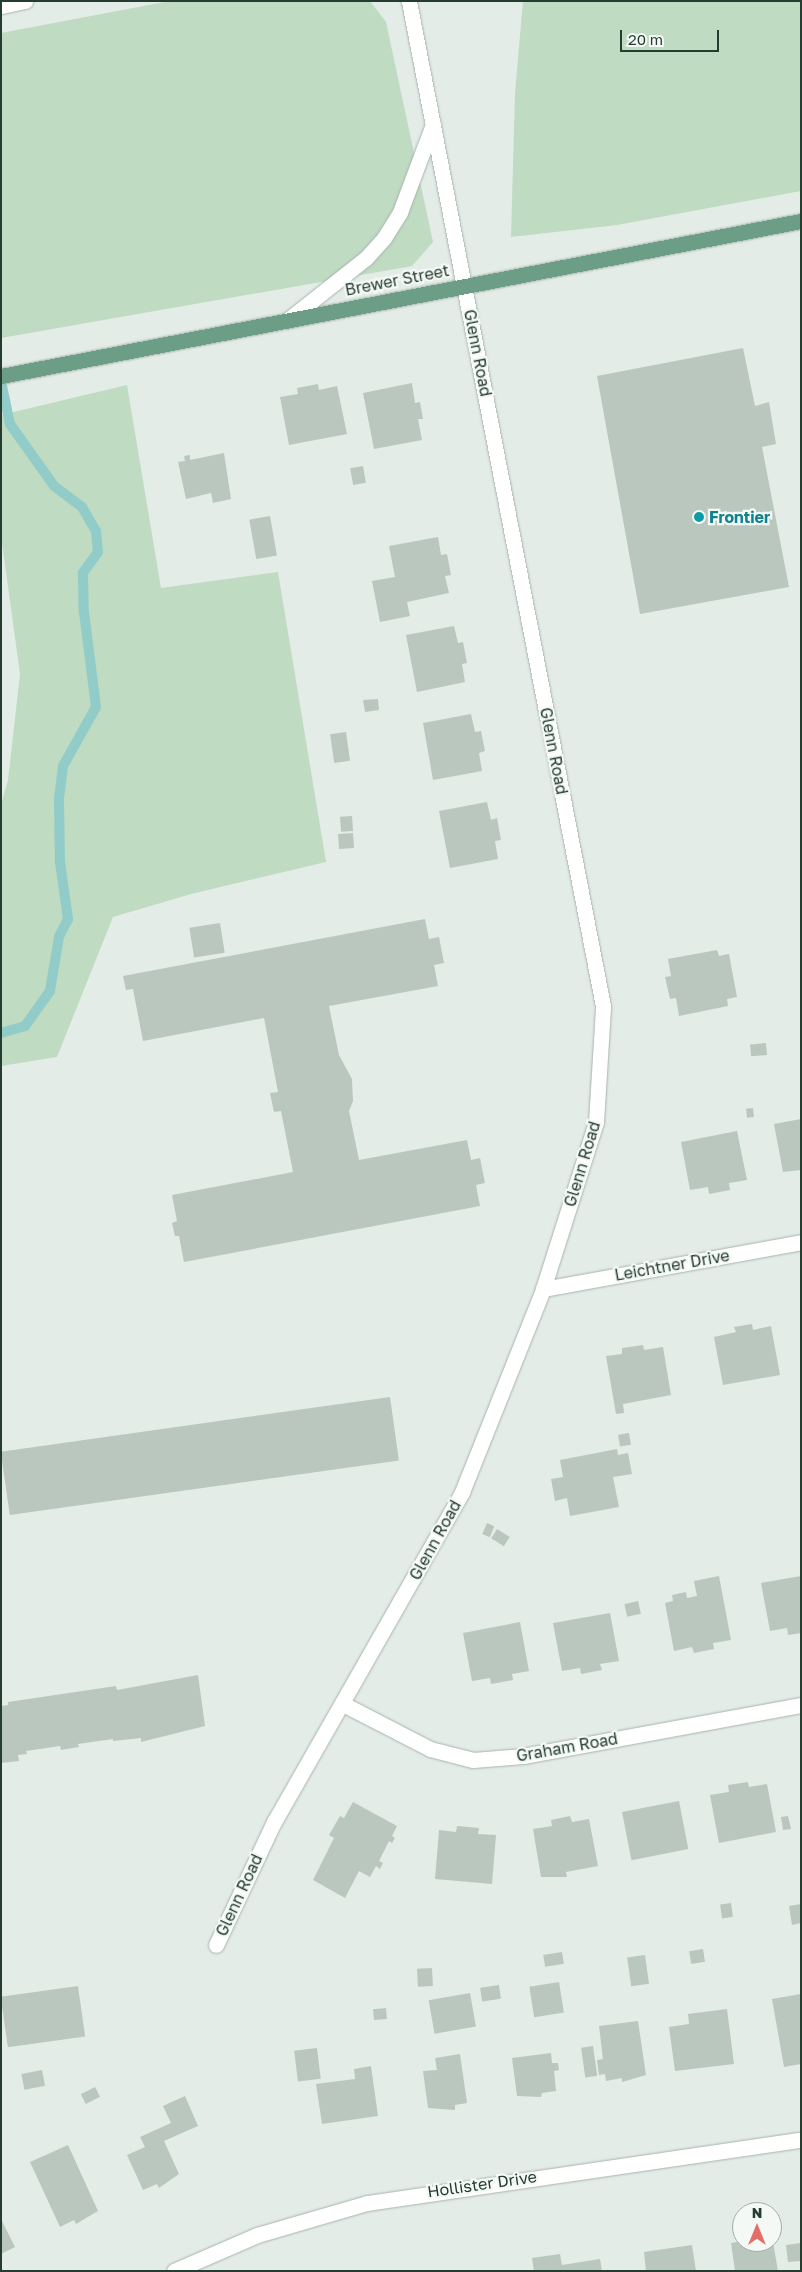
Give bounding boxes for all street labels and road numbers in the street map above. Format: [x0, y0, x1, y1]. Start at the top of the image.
street label: Brewer Street [343, 261, 451, 299]
street label: Glenn Road [460, 308, 496, 398]
street label: Glenn Road [536, 706, 572, 796]
street label: Glenn Road [560, 1119, 604, 1209]
street label: Leichtner Drive [613, 1245, 731, 1285]
street label: Glenn Road [405, 1497, 465, 1583]
street label: Graham Road [515, 1729, 619, 1765]
street label: Glenn Road [212, 1851, 266, 1939]
street label: Hollister Drive [426, 2167, 538, 2201]

